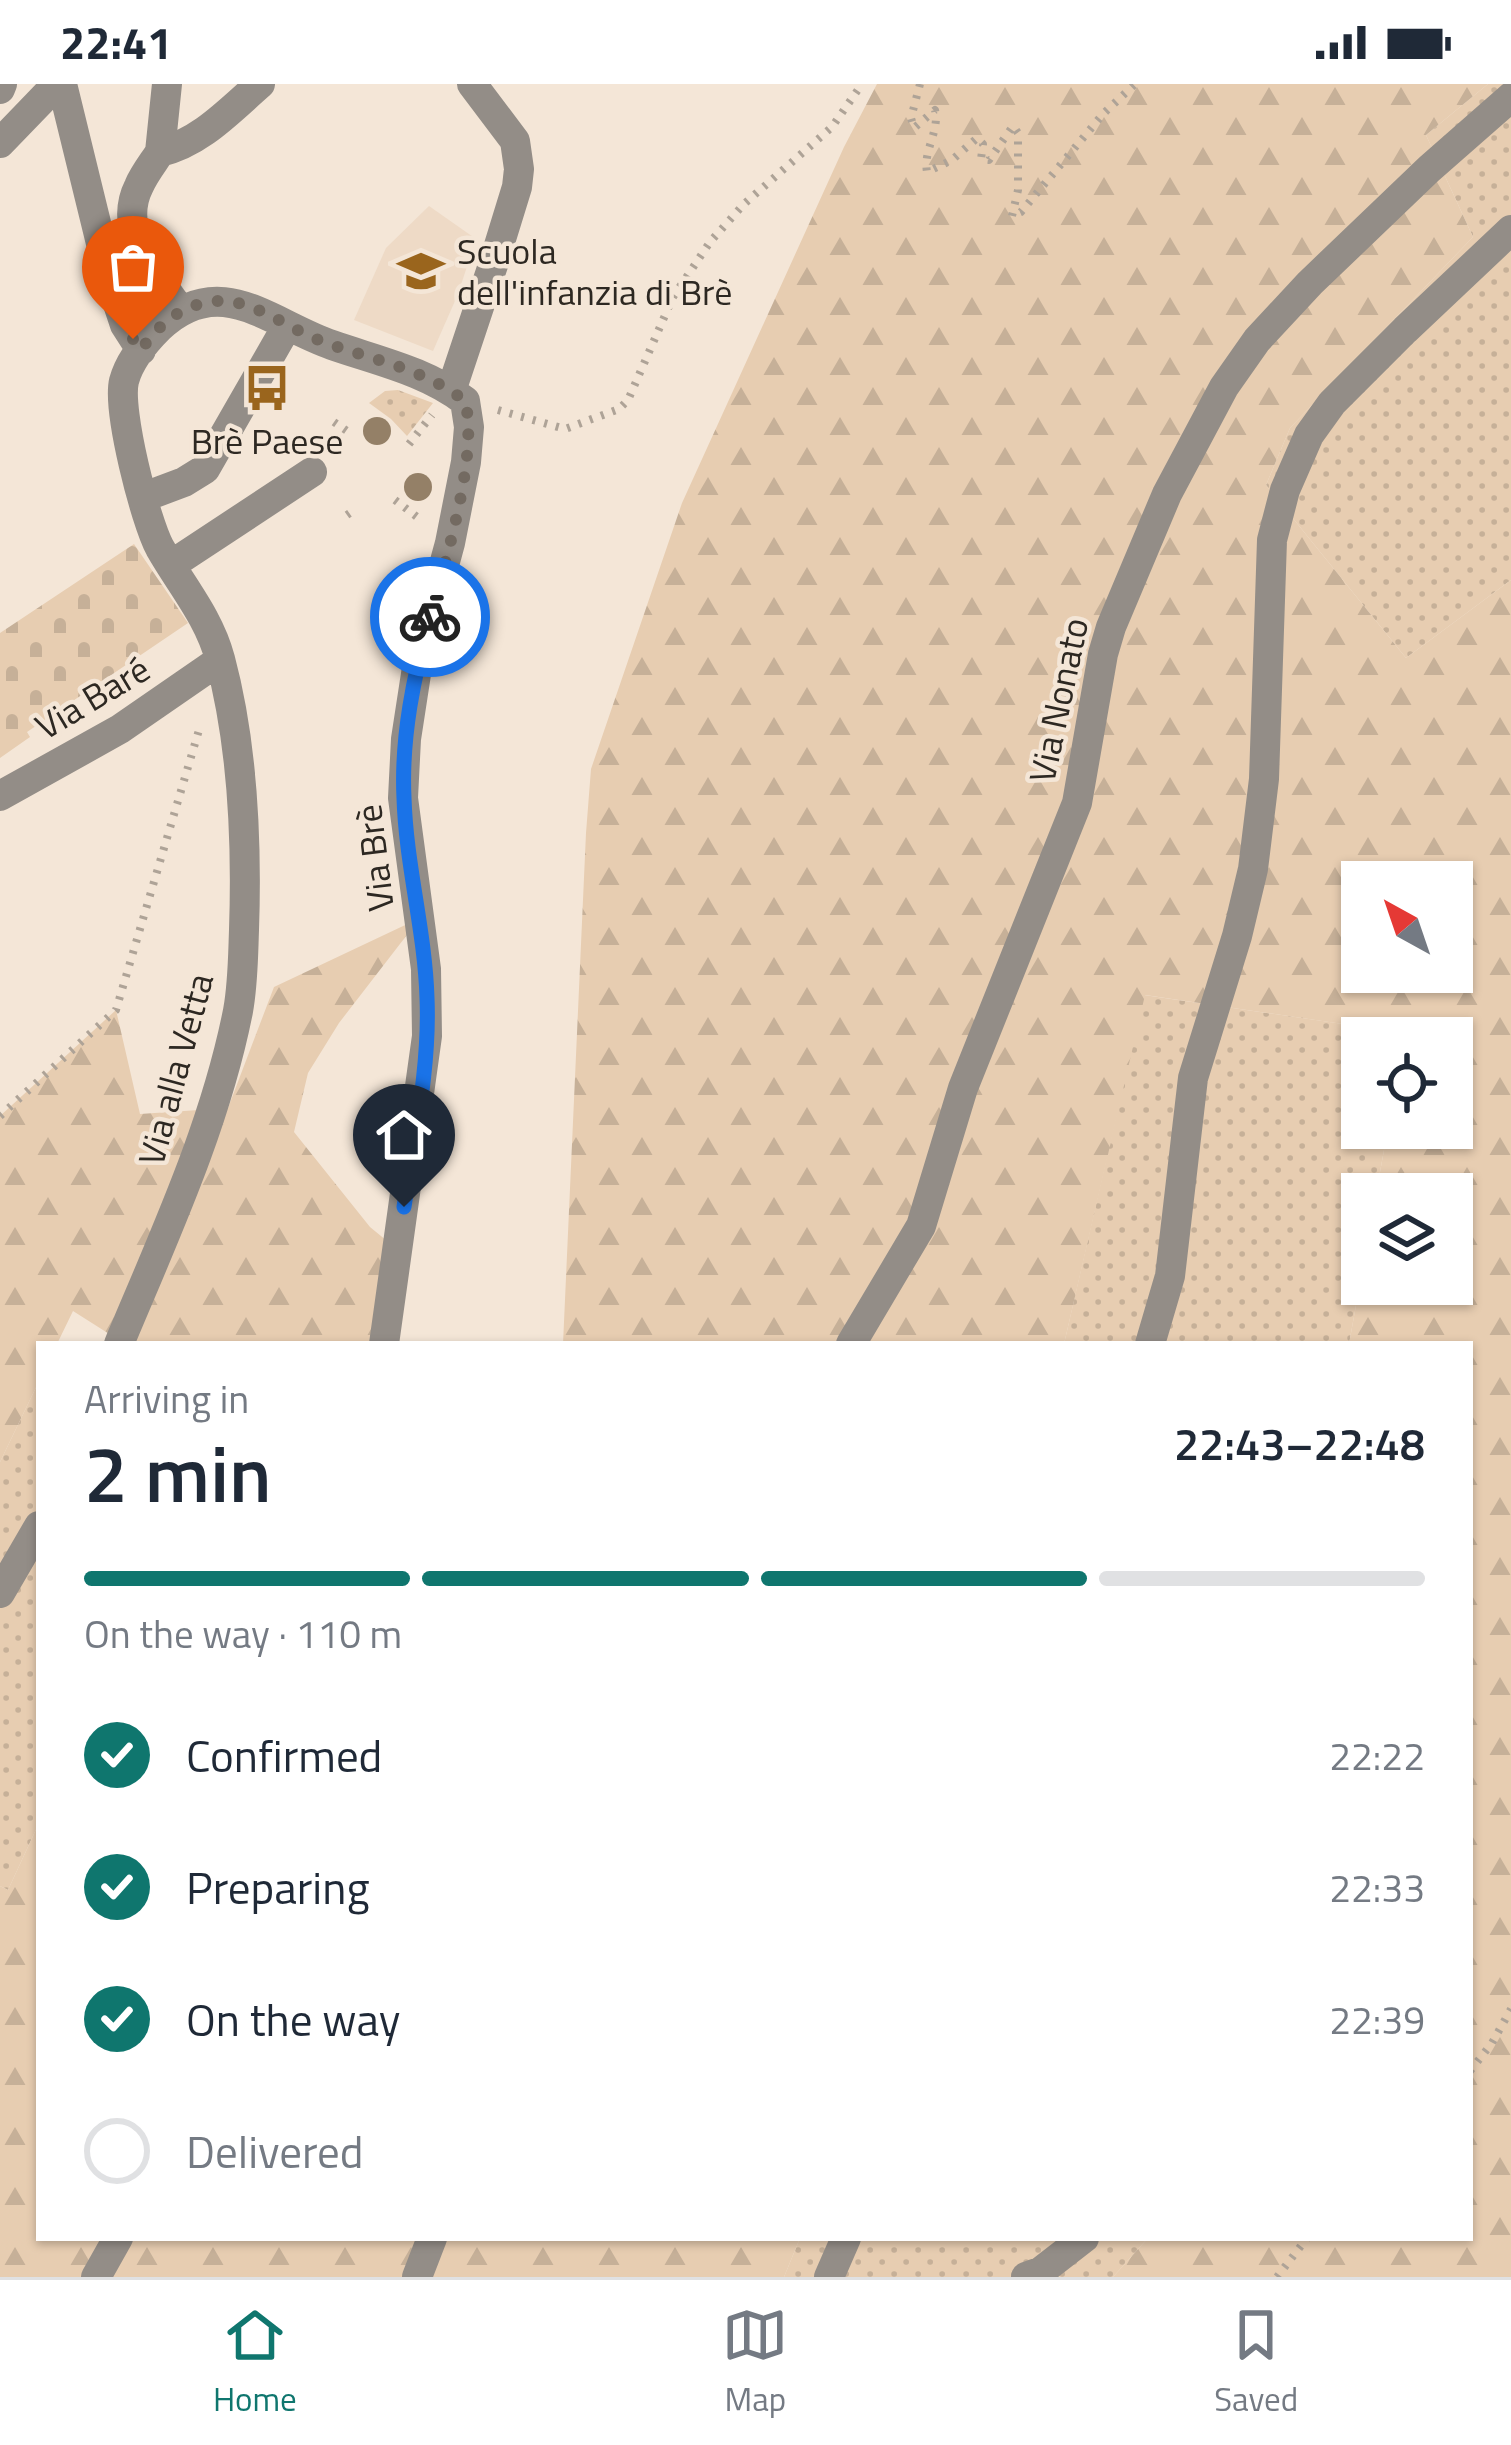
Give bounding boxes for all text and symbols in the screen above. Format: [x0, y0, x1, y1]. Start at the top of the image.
text: 22:41 [60, 8, 172, 76]
pin [82, 216, 184, 339]
place label: Scuola dell'infanzia di Brè [457, 223, 732, 319]
icon: bag [100, 234, 166, 300]
school or university icon: Scuola dell'infanzia di Brè [396, 246, 446, 296]
bus stop icon: Brè Paese [242, 363, 292, 413]
place label: Brè Paese [191, 413, 343, 468]
courier [370, 557, 490, 677]
icon: bike [397, 584, 463, 650]
street label: Via Nonato [1014, 613, 1102, 787]
street label: Via Baré [24, 641, 160, 753]
street label: Via Brè [340, 801, 408, 915]
north arrow [1341, 861, 1473, 993]
map controls [1341, 861, 1473, 1305]
street label: Via alla Vetta [123, 967, 227, 1171]
button: locate [1341, 1017, 1473, 1149]
pin [353, 1084, 455, 1207]
icon: home [371, 1102, 437, 1168]
button: layers [1341, 1173, 1473, 1305]
text: Arriving in [84, 1369, 249, 1428]
text: 22:43–22:48 [1174, 1409, 1425, 1477]
text: 2 min [84, 1414, 272, 1532]
text: On the way · 110 m [84, 1604, 402, 1663]
text: Confirmed [186, 1721, 382, 1789]
icon: check [84, 1722, 150, 1788]
text: 22:22 [1329, 1726, 1425, 1785]
text: Preparing [186, 1853, 370, 1921]
icon: check [84, 1854, 150, 1920]
text: 22:33 [1329, 1858, 1425, 1917]
text: On the way [186, 1985, 400, 2053]
icon: check [84, 1986, 150, 2052]
text: 22:39 [1329, 1990, 1425, 2049]
text: Delivered [186, 2117, 364, 2185]
tab: Home [213, 2302, 297, 2424]
tab: Map [722, 2302, 788, 2424]
tab: Saved [1214, 2302, 1298, 2424]

